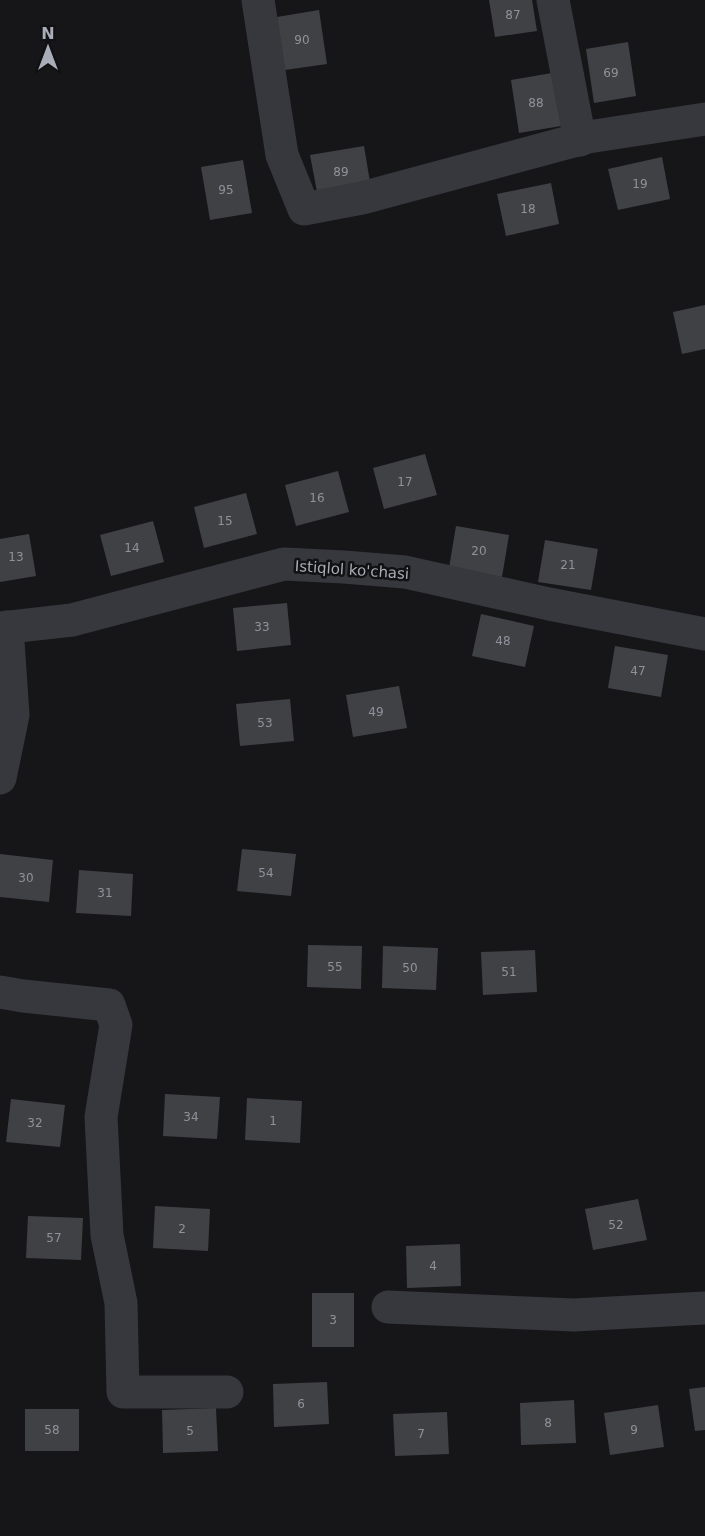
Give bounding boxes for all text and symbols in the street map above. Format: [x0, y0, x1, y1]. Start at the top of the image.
house number: 87 [505, 8, 521, 22]
north arrow [18, 18, 78, 78]
text: N [41, 24, 55, 43]
house number: 90 [294, 33, 310, 47]
house number: 69 [603, 66, 619, 80]
house number: 88 [528, 96, 544, 110]
house number: 89 [333, 165, 349, 179]
house number: 19 [632, 177, 648, 191]
house number: 95 [218, 183, 234, 197]
house number: 18 [520, 202, 536, 216]
house number: 17 [397, 475, 413, 489]
house number: 16 [309, 491, 325, 505]
house number: 15 [217, 514, 233, 528]
house number: 14 [124, 541, 140, 555]
house number: 20 [471, 544, 487, 558]
house number: 13 [8, 550, 24, 564]
street label: Istiqlol ko'chasi [294, 557, 410, 583]
house number: 21 [560, 558, 576, 572]
house number: 33 [254, 620, 270, 634]
house number: 48 [495, 634, 511, 648]
house number: 47 [630, 664, 646, 678]
house number: 49 [368, 705, 384, 719]
house number: 53 [257, 716, 273, 730]
house number: 54 [258, 866, 274, 880]
house number: 30 [18, 871, 34, 885]
house number: 31 [97, 886, 113, 900]
house number: 55 [327, 960, 343, 974]
house number: 50 [402, 961, 418, 975]
house number: 51 [501, 965, 517, 979]
house number: 34 [183, 1110, 199, 1124]
house number: 1 [269, 1114, 277, 1128]
house number: 32 [27, 1116, 43, 1130]
house number: 52 [608, 1218, 624, 1232]
house number: 2 [178, 1222, 186, 1236]
house number: 57 [46, 1231, 62, 1245]
house number: 4 [429, 1259, 437, 1273]
house number: 3 [329, 1313, 337, 1327]
house number: 6 [297, 1397, 305, 1411]
house number: 8 [544, 1416, 552, 1430]
house number: 58 [44, 1423, 60, 1437]
house number: 9 [630, 1423, 638, 1437]
house number: 5 [186, 1424, 194, 1438]
house number: 7 [417, 1427, 425, 1441]

